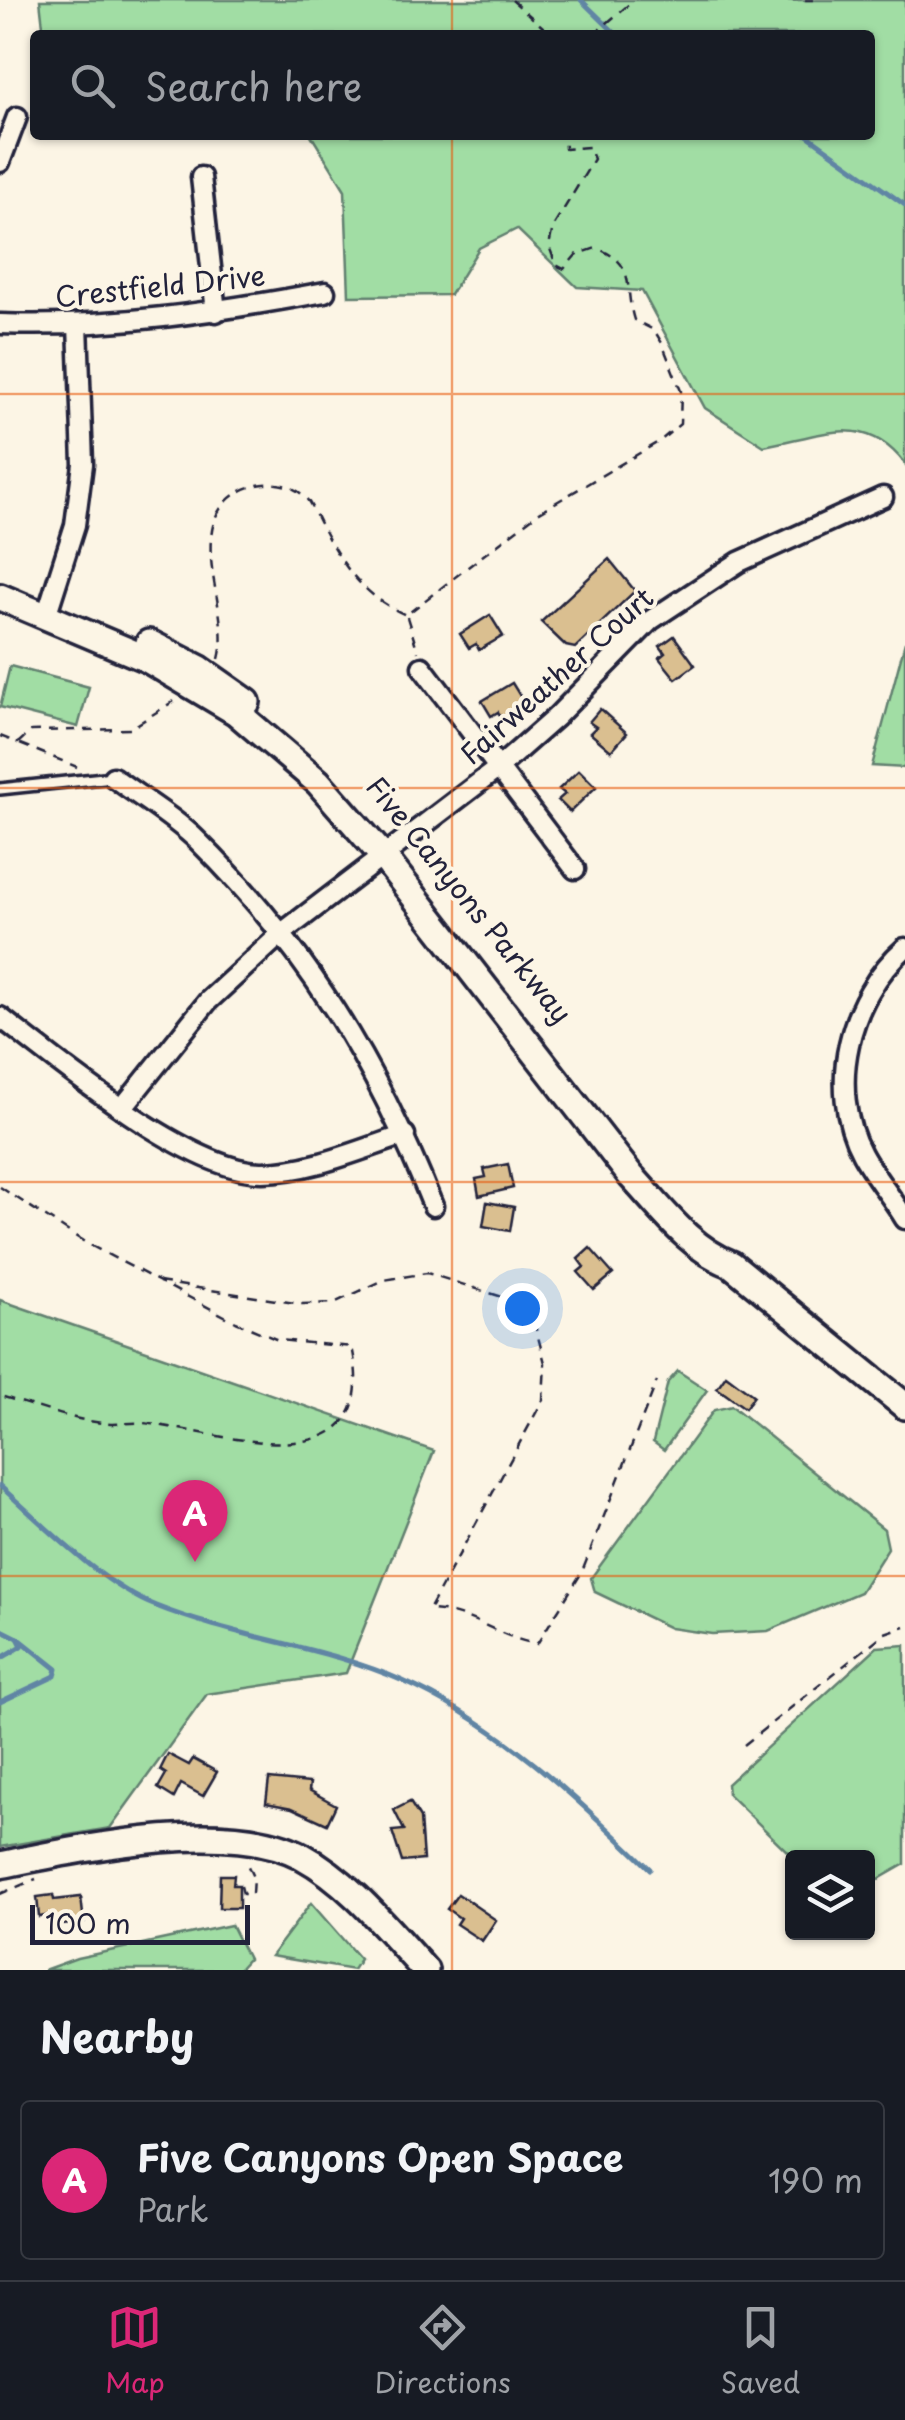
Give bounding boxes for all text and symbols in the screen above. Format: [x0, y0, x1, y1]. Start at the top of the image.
search box [30, 30, 875, 140]
text: Search here [145, 57, 362, 114]
icon: search [65, 58, 120, 113]
street label: Crestfield Drive [53, 253, 267, 317]
street label: Fairweather Court [450, 576, 662, 774]
street label: Five Canyons Parkway [357, 766, 583, 1032]
your location [497, 1283, 548, 1334]
pin: A [162, 1480, 228, 1562]
map controls [785, 1850, 875, 1940]
button: layers [785, 1850, 875, 1940]
scale bar [30, 1900, 250, 1944]
text: 100 m [45, 1901, 131, 1944]
text: Nearby [40, 2004, 194, 2067]
text: Five Canyons Open Space [137, 2128, 624, 2185]
text: A [62, 2156, 87, 2204]
text: 190 m [768, 2156, 863, 2204]
text: Park [137, 2185, 209, 2233]
tab: Map [105, 2300, 165, 2403]
tab: Directions [375, 2300, 511, 2403]
tab: Saved [721, 2300, 800, 2403]

